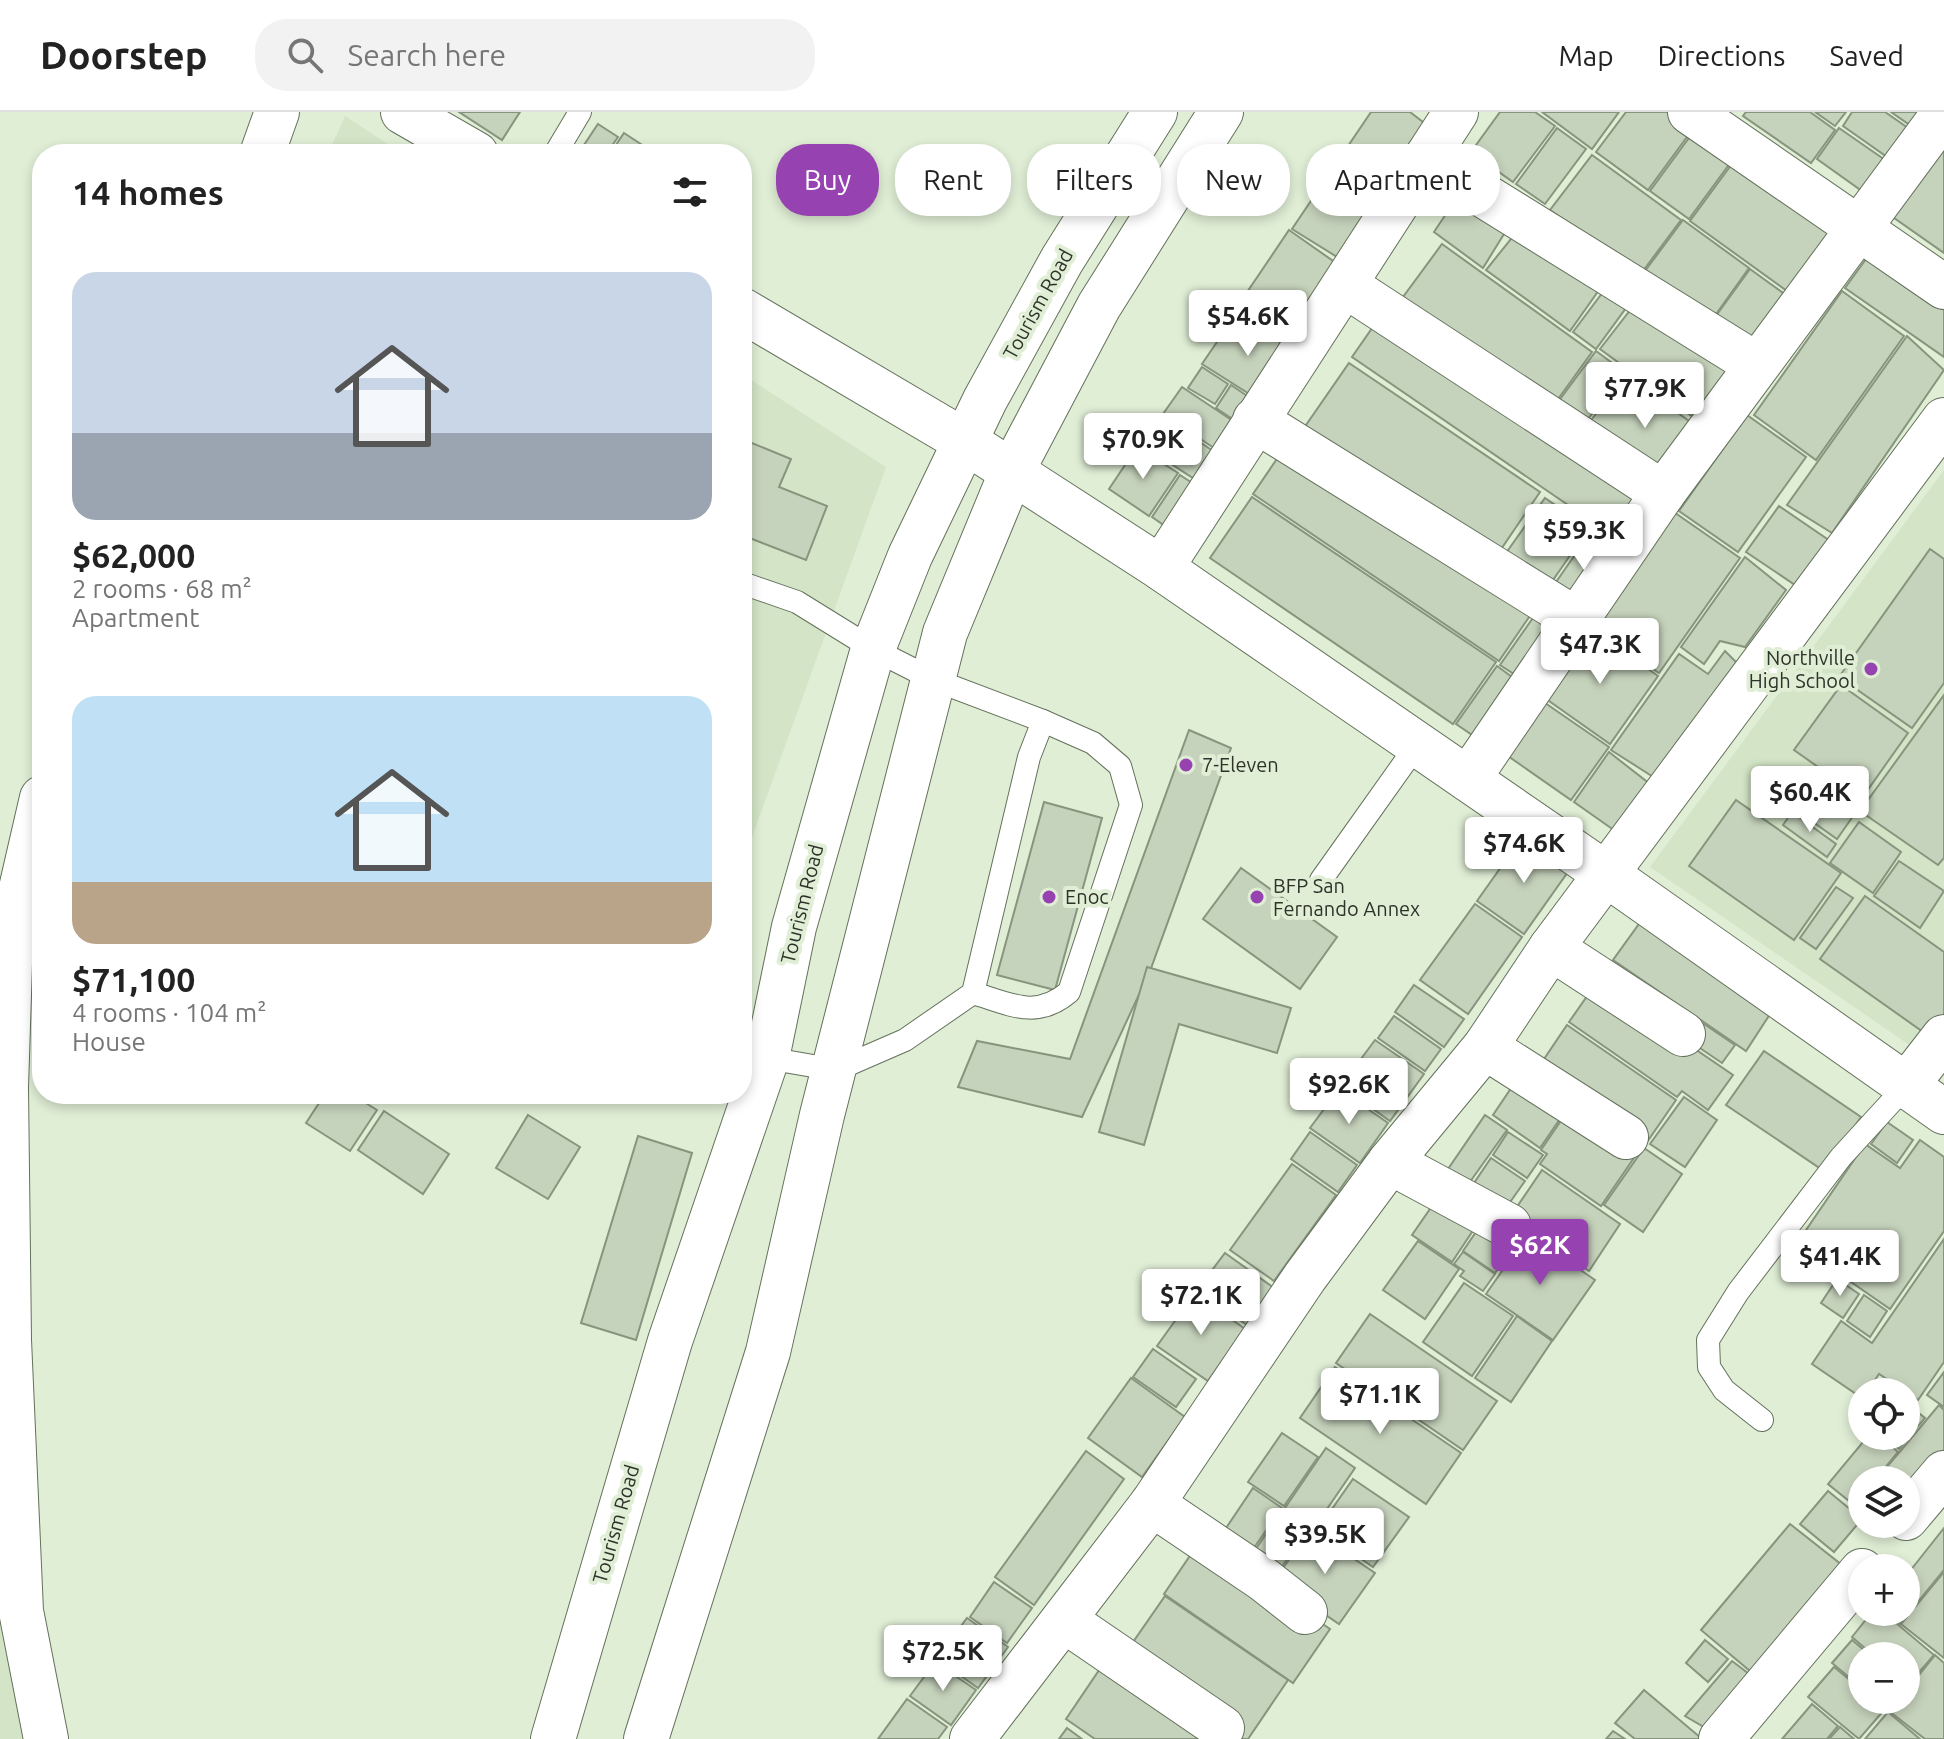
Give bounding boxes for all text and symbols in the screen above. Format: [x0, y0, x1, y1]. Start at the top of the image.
search box [255, 19, 815, 91]
icon: search [283, 33, 327, 77]
text: Doorstep [40, 34, 207, 76]
text: Search here [347, 38, 506, 72]
text: Map [1558, 40, 1614, 71]
text: Directions [1658, 40, 1785, 71]
text: Saved [1829, 40, 1904, 71]
chip: Buy [776, 144, 879, 216]
chip: Rent [895, 144, 1011, 216]
chip: Filters [1027, 144, 1161, 216]
chip: New [1177, 144, 1290, 216]
chip: Apartment [1306, 144, 1500, 216]
icon: filters [668, 170, 712, 214]
text: 14 homes [72, 173, 224, 211]
street label: Tourism Road [998, 245, 1077, 363]
pin: $54.6K [1183, 290, 1313, 358]
text: $54.6K [1207, 301, 1289, 330]
icon: home [320, 324, 464, 468]
pin: $77.9K [1580, 362, 1710, 430]
text: $77.9K [1604, 373, 1686, 402]
pin: $70.9K [1078, 413, 1208, 481]
text: $70.9K [1102, 424, 1184, 453]
pin: $59.3K [1519, 504, 1649, 572]
text: $59.3K [1543, 515, 1625, 544]
text: $62,000 [72, 536, 195, 574]
text: 2 rooms · 68 m² [72, 574, 252, 603]
text: Apartment [72, 603, 199, 632]
pin: $47.3K [1535, 618, 1665, 686]
text: $47.3K [1559, 629, 1641, 658]
place label: Northville High School [1749, 646, 1855, 692]
marker: Northville High School [1862, 660, 1880, 678]
icon: home [320, 748, 464, 892]
place label: 7-Eleven [1202, 753, 1279, 776]
marker: 7-Eleven [1177, 756, 1195, 774]
pin: $60.4K [1745, 766, 1875, 834]
text: $60.4K [1769, 777, 1851, 806]
pin: $74.6K [1459, 817, 1589, 885]
text: $74.6K [1483, 828, 1565, 857]
street label: Tourism Road [776, 842, 827, 966]
place label: BFP San Fernando Annex [1273, 874, 1420, 920]
place label: Enoc [1065, 885, 1109, 908]
marker: Enoc [1040, 888, 1058, 906]
marker: BFP San Fernando Annex [1248, 888, 1266, 906]
text: $71,100 [72, 960, 195, 998]
text: 4 rooms · 104 m² [72, 998, 267, 1027]
text: House [72, 1027, 146, 1056]
pin: $92.6K [1284, 1058, 1414, 1126]
text: $92.6K [1308, 1069, 1390, 1098]
pin: $62K [1493, 1219, 1587, 1287]
text: $62K [1509, 1230, 1571, 1259]
pin: $41.4K [1775, 1230, 1905, 1298]
text: $41.4K [1799, 1241, 1881, 1270]
pin: $72.1K [1136, 1269, 1266, 1337]
text: $72.1K [1160, 1280, 1242, 1309]
pin: $71.1K [1315, 1368, 1445, 1436]
map controls [1848, 1378, 1920, 1714]
button: locate [1848, 1378, 1920, 1450]
text: $71.1K [1339, 1379, 1421, 1408]
street label: Tourism Road [588, 1462, 643, 1586]
button: layers [1848, 1466, 1920, 1538]
pin: $39.5K [1260, 1508, 1390, 1576]
text: $39.5K [1284, 1519, 1366, 1548]
button: + [1848, 1554, 1920, 1626]
pin: $72.5K [878, 1625, 1008, 1693]
text: $72.5K [902, 1636, 984, 1665]
button: − [1848, 1642, 1920, 1714]

